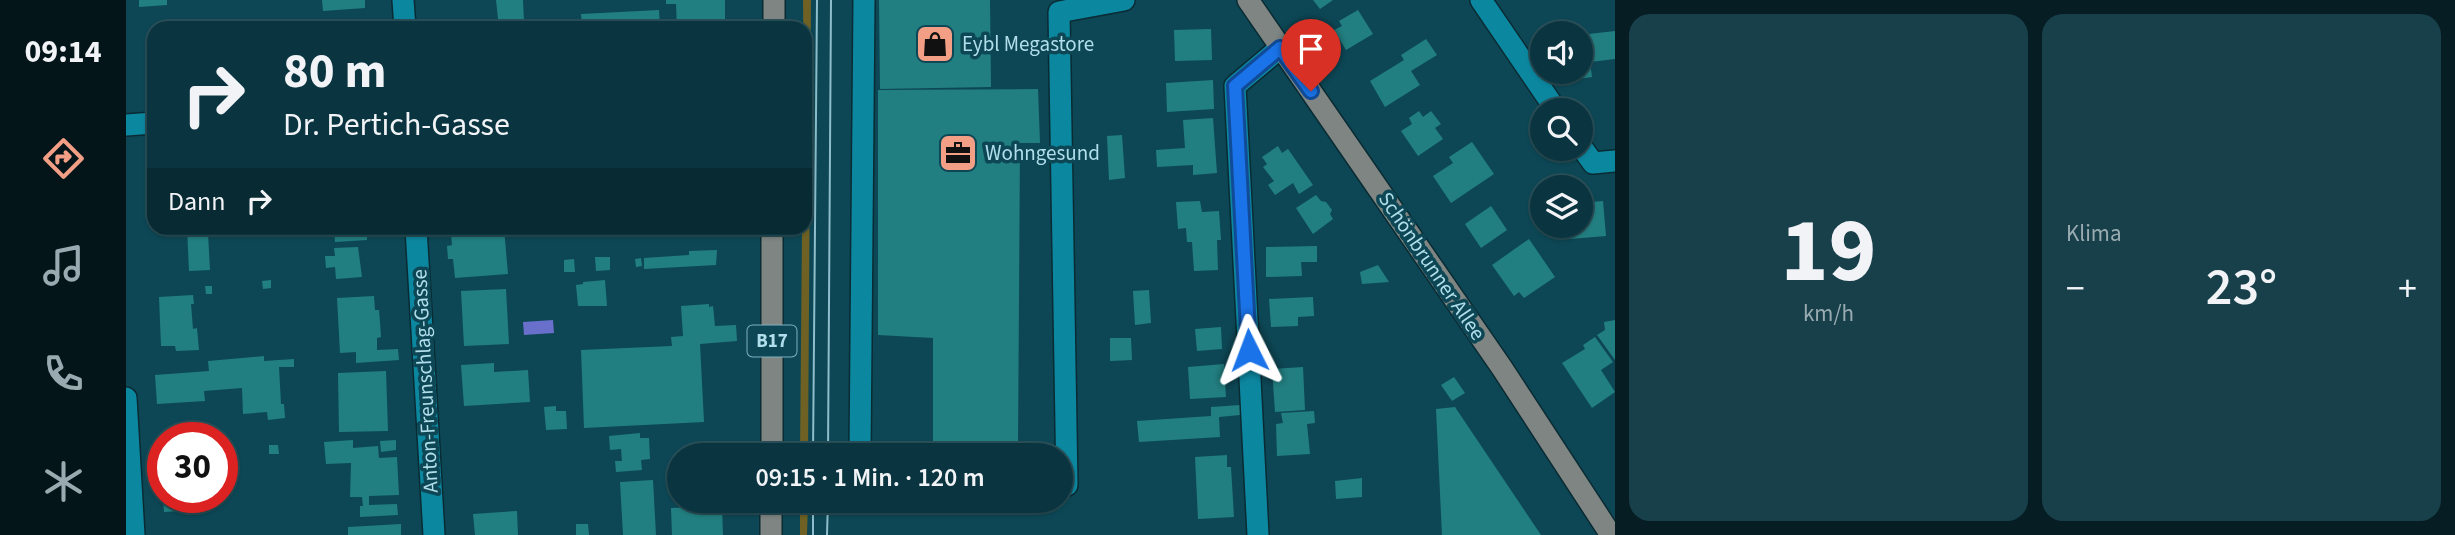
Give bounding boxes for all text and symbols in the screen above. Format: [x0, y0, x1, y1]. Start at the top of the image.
pin [1281, 19, 1341, 91]
map controls [1530, 21, 1593, 238]
button: sound [1530, 21, 1593, 84]
shop icon: Eybl Megastore [914, 23, 956, 65]
text: 09:14 [24, 29, 102, 75]
place label: Eybl Megastore [962, 29, 1094, 59]
icon: arrive [1292, 30, 1330, 68]
text: 80 m [283, 37, 387, 107]
icon: right [168, 49, 259, 140]
button: search [1530, 98, 1593, 161]
text: Dr. Pertich-Gasse [283, 102, 510, 148]
office icon: Wohngesund [937, 132, 979, 174]
icon: directions [39, 134, 88, 183]
place label: Wohngesund [985, 138, 1100, 168]
button: layers [1530, 175, 1593, 238]
icon: right [240, 182, 278, 220]
text: Dann [168, 183, 226, 220]
street label: Schönbrunner Allee [1371, 186, 1493, 346]
text: 19 [1780, 187, 1877, 316]
text: Klima [2066, 217, 2122, 250]
icon: music [39, 241, 88, 290]
text: 23° [2206, 251, 2277, 325]
text: − [2066, 262, 2085, 316]
text: + [2398, 262, 2417, 316]
street label: Anton-Freunschlag-Gasse [404, 268, 446, 494]
text: km/h [1803, 297, 1854, 330]
position arrow [1212, 313, 1286, 387]
road number: B17 [748, 326, 796, 356]
icon: phone [39, 349, 88, 398]
speed limit sign: 30 [147, 422, 238, 513]
icon: climate [39, 457, 88, 506]
text: 09:15 · 1 Min. · 120 m [755, 459, 985, 496]

